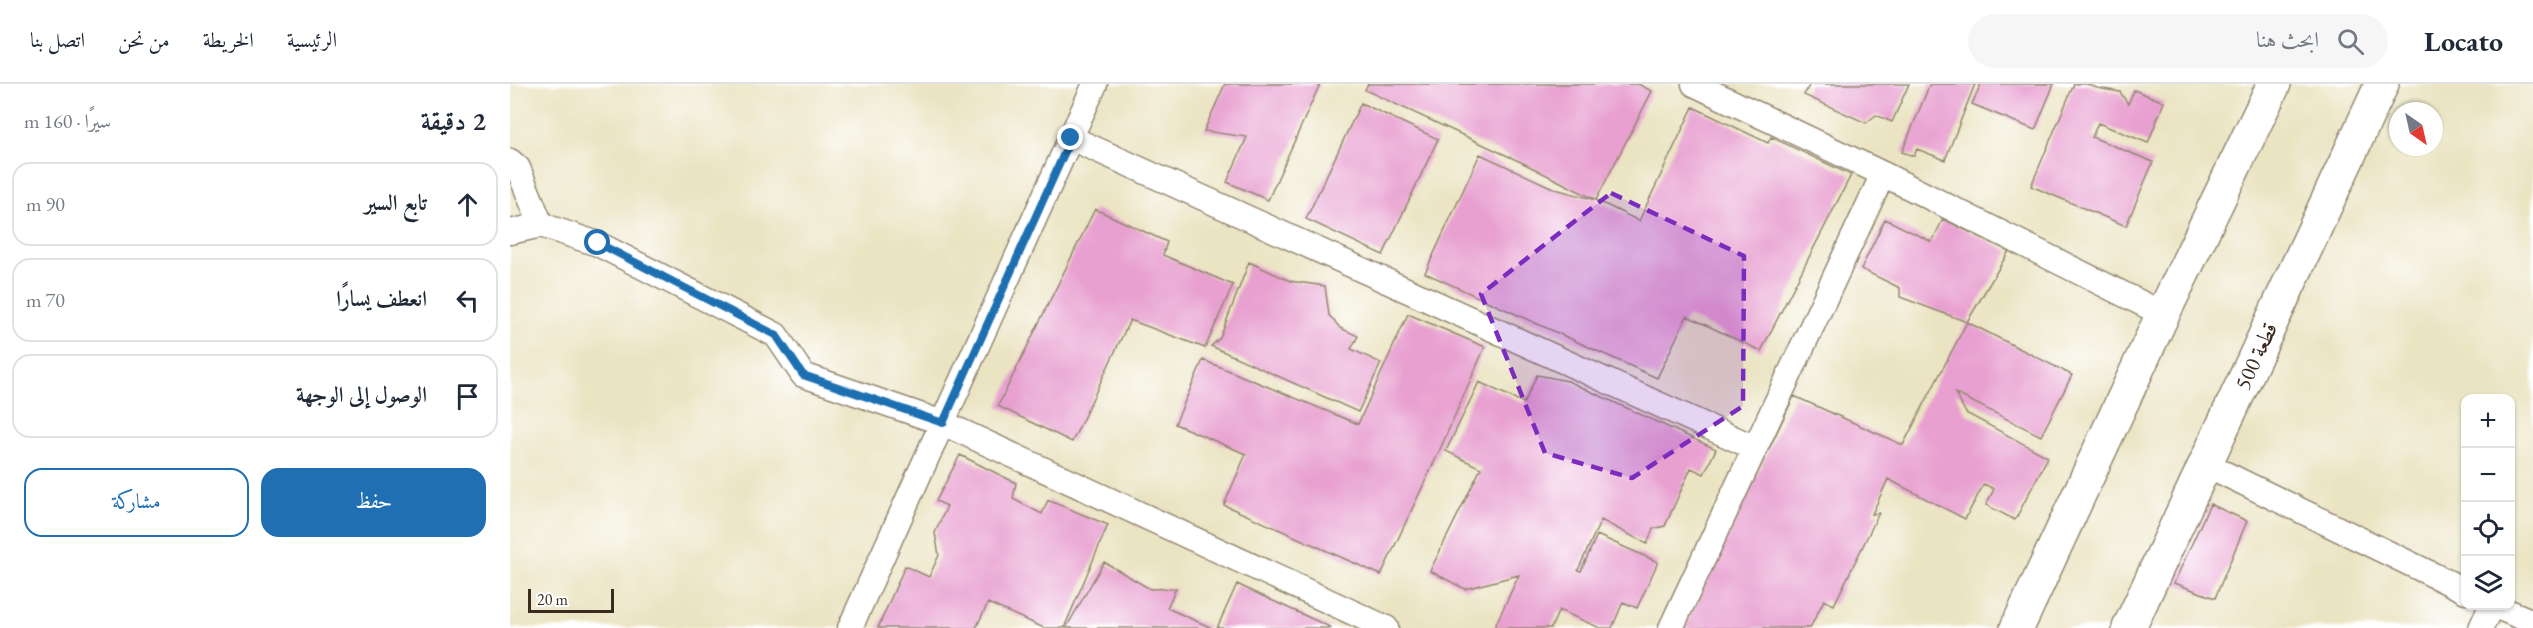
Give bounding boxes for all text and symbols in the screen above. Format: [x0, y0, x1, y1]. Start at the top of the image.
search box [1968, 14, 2388, 68]
text: Locato [2424, 23, 2503, 59]
text: ابحث هنا [2256, 25, 2319, 54]
icon: search [2334, 25, 2367, 58]
text: اتصل بنا [30, 26, 85, 53]
text: من نحن [118, 26, 170, 53]
text: الخريطة [203, 26, 254, 53]
text: الرئيسية [287, 26, 337, 53]
north arrow [2389, 102, 2443, 156]
text: 2 دقيقة [421, 104, 486, 138]
text: سيرًا · 160 m [24, 108, 111, 134]
route end [1057, 124, 1083, 150]
text: تابع السير [364, 188, 427, 217]
icon: ahead [451, 188, 484, 221]
text: 90 m [26, 191, 65, 217]
route start [584, 229, 610, 255]
text: انعطف يسارًا [336, 284, 427, 313]
icon: left [451, 284, 484, 317]
text: 70 m [26, 287, 65, 313]
street label: قطعة 500 [2228, 318, 2284, 394]
text: الوصول إلى الوجهة [296, 380, 427, 409]
icon: arrive [451, 380, 484, 413]
map controls [2461, 394, 2515, 610]
button: + [2461, 394, 2515, 448]
button: − [2461, 448, 2515, 502]
button: مشاركة [24, 468, 249, 537]
button: حفظ [261, 468, 486, 537]
button: locate [2461, 502, 2515, 556]
button: layers [2461, 556, 2515, 610]
scale bar [528, 586, 614, 614]
text: 20 m [537, 589, 568, 610]

